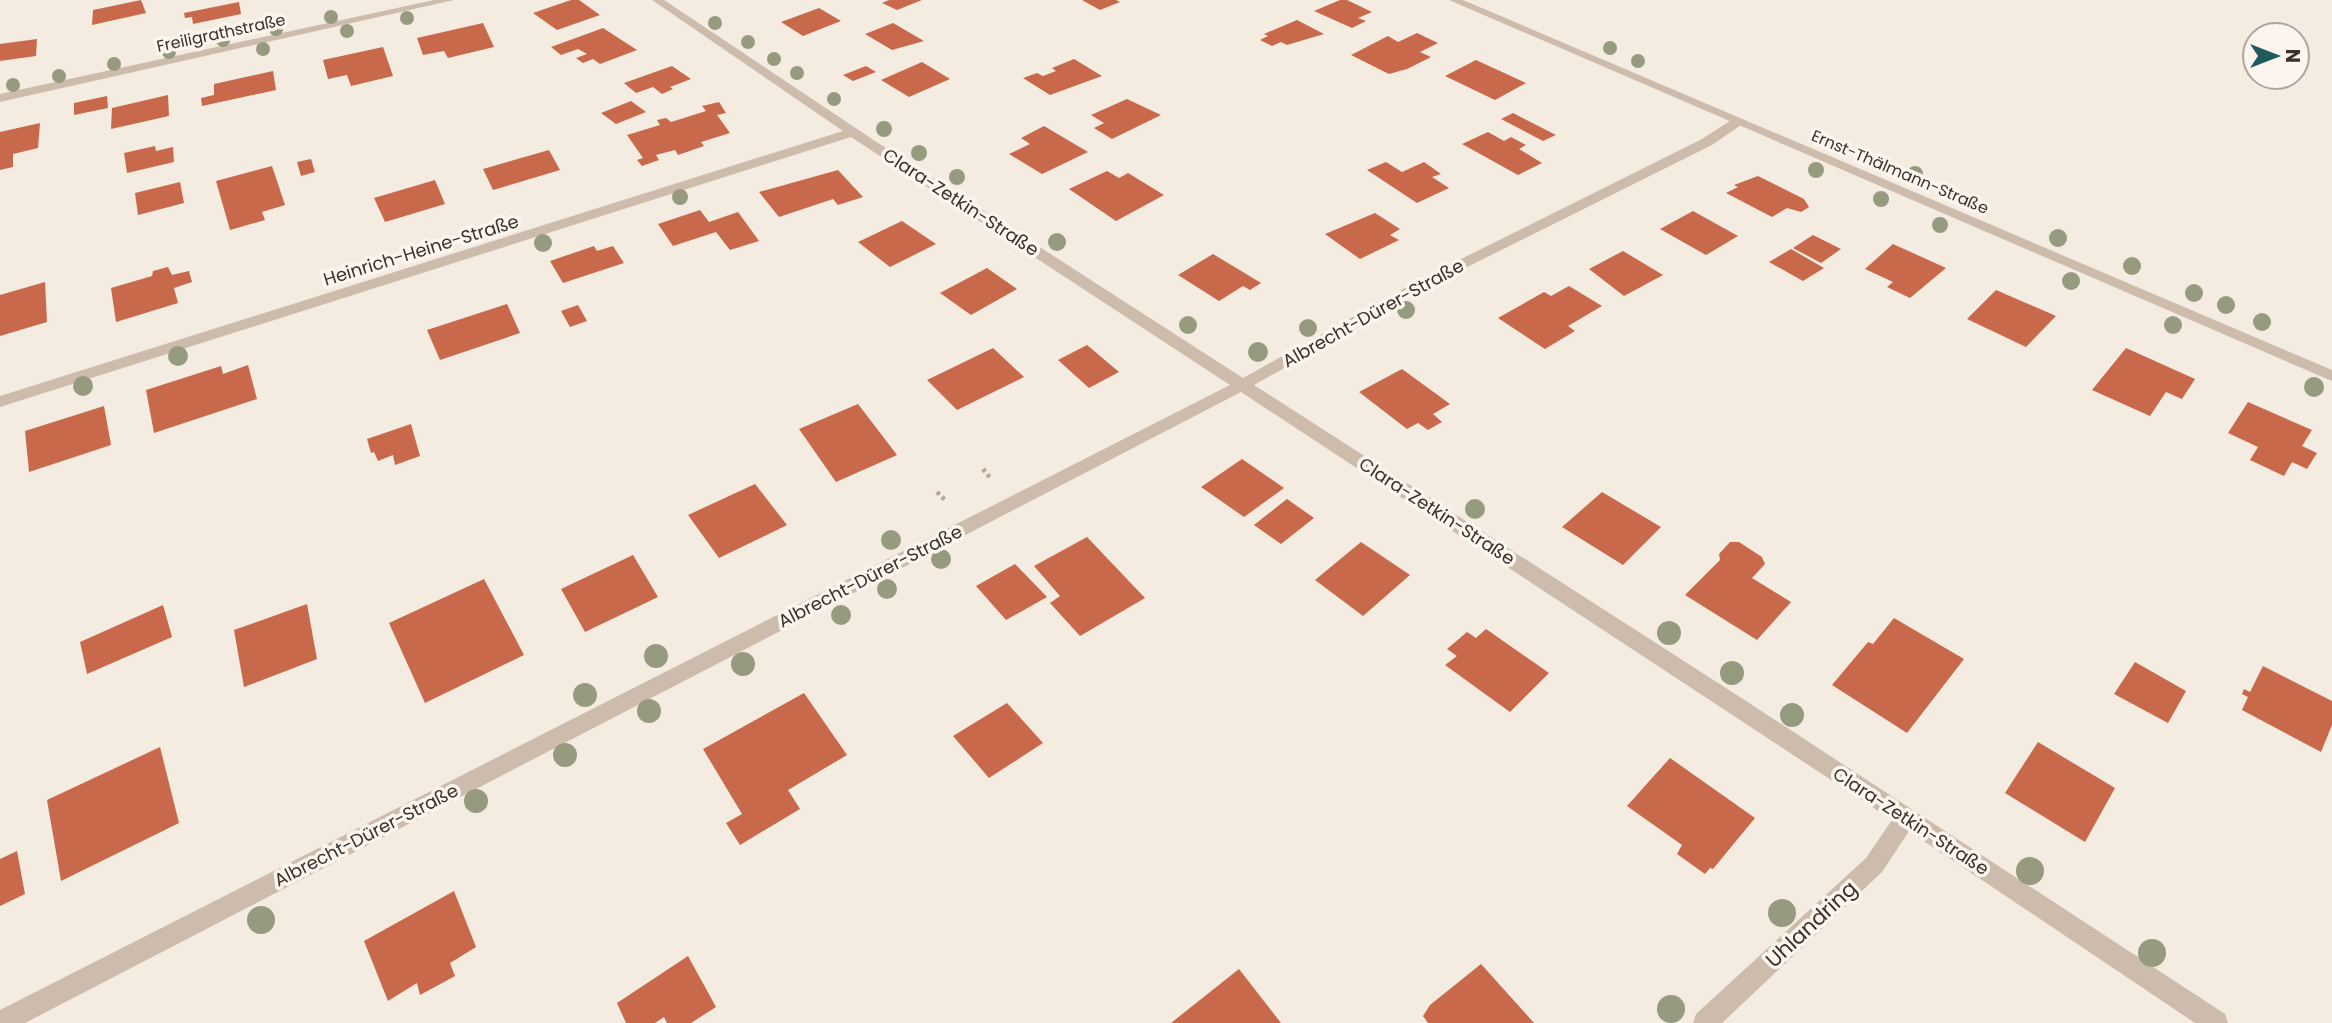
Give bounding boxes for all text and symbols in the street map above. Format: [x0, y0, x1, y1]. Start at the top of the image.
street label: Freiligrathstraße [154, 8, 288, 58]
north arrow [2241, 21, 2311, 91]
text: N [2279, 49, 2306, 63]
street label: Ernst-Thälmann-Straße [1808, 124, 1992, 220]
street label: Clara-Zetkin-Straße [878, 142, 1044, 262]
street label: Heinrich-Heine-Straße [320, 208, 522, 292]
street label: Albrecht-Dürer-Straße [1278, 253, 1468, 373]
street label: Clara-Zetkin-Straße [1354, 451, 1520, 571]
street label: Albrecht-Dürer-Straße [774, 519, 966, 633]
street label: Clara-Zetkin-Straße [1828, 761, 1994, 881]
street label: Albrecht-Dürer-Straße [270, 778, 462, 892]
street label: Uhlandring [1759, 874, 1863, 974]

